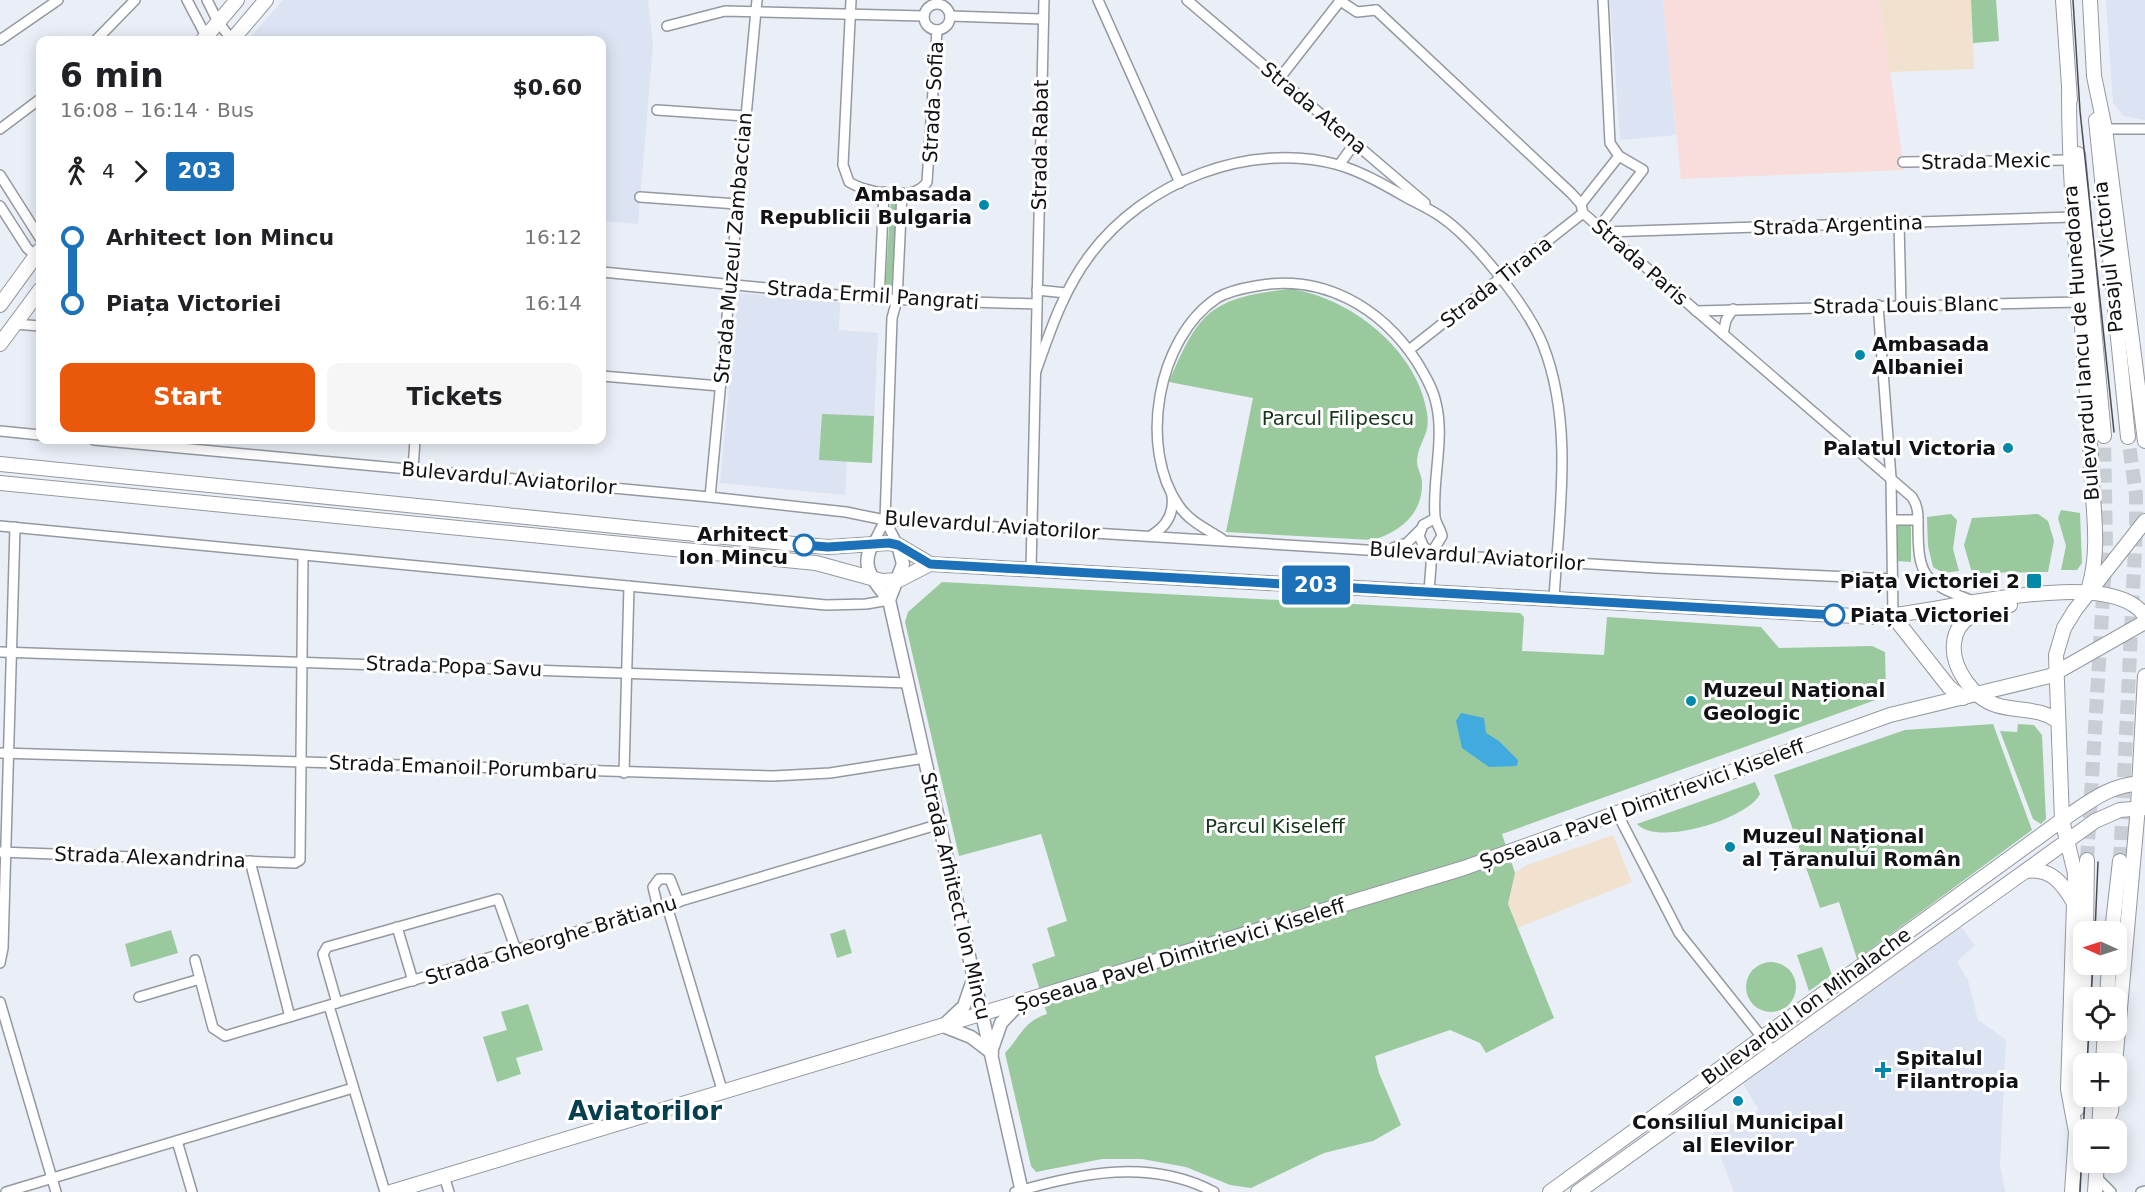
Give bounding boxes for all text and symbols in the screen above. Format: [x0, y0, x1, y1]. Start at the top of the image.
street label: Strada Sofia [918, 40, 948, 164]
text: 6 min [60, 56, 164, 95]
street label: Strada Atena [1256, 57, 1372, 159]
text: $0.60 [512, 75, 582, 100]
street label: Strada Rabat [1027, 79, 1053, 211]
text: 16:08 – 16:14 · Bus [60, 98, 254, 122]
street label: Strada Muzeul Zambaccian [709, 111, 757, 385]
street label: Strada Mexic [1921, 148, 2051, 174]
icon: walk [60, 155, 93, 188]
icon: forward [124, 155, 157, 188]
text: 4 [102, 159, 115, 183]
text: 203 [178, 159, 222, 183]
street label: Pasajul Victoria [2088, 180, 2128, 334]
place label: Ambasada Republicii Bulgaria [760, 182, 972, 229]
street label: Bulevardul Iancu de Hunedoara [2058, 185, 2104, 501]
marker: Ambasada Republicii Bulgaria [977, 198, 991, 212]
street label: Strada Argentina [1753, 210, 1923, 240]
street label: Strada Paris [1587, 214, 1693, 310]
text: Arhitect Ion Mincu [106, 225, 334, 250]
text: 16:12 [524, 225, 582, 249]
street label: Strada Tirana [1435, 231, 1557, 333]
street label: Strada Ermil Pangrati [766, 276, 980, 314]
text: Piața Victoriei [106, 291, 281, 316]
text: 16:14 [524, 291, 582, 315]
street label: Strada Louis Blanc [1813, 291, 1999, 319]
place label: Ambasada Albaniei [1872, 332, 1989, 379]
marker: Ambasada Albaniei [1853, 348, 1867, 362]
button: Start [60, 363, 315, 432]
button: Tickets [327, 363, 582, 432]
park label: Parcul Filipescu [1262, 406, 1414, 430]
place label: Palatul Victoria [1823, 436, 1996, 460]
marker: Palatul Victoria [2001, 441, 2015, 455]
street label: Bulevardul Aviatorilor [401, 457, 618, 499]
street label: Bulevardul Aviatorilor [884, 506, 1101, 545]
place label: Arhitect Ion Mincu [679, 522, 788, 569]
marker: Arhitect Ion Mincu [793, 534, 815, 556]
street label: Bulevardul Aviatorilor [1369, 537, 1586, 576]
line badge: 203 [1282, 566, 1350, 604]
place label: Piața Victoriei 2 [1840, 569, 2020, 593]
marker: Piața Victoriei 2 [2025, 572, 2043, 590]
text: 203 [1294, 573, 1338, 597]
place label: Piața Victoriei [1850, 603, 2009, 627]
marker: Piața Victoriei [1823, 604, 1845, 626]
street label: Strada Popa Savu [365, 651, 543, 681]
place label: Muzeul Național Geologic [1703, 678, 1885, 725]
marker: Muzeul Național Geologic [1684, 694, 1698, 708]
street label: Șoseaua Pavel Dimitrievici Kiseleff [1476, 733, 1809, 874]
street label: Strada Emanoil Porumbaru [328, 750, 598, 784]
street label: Strada Arhitect Ion Mincu [916, 770, 996, 1022]
park label: Parcul Kiseleff [1205, 814, 1346, 838]
place label: Muzeul Național al Țăranului Român [1742, 824, 1961, 871]
marker: Muzeul Național al Țăranului Român [1723, 840, 1737, 854]
street label: Strada Alexandrina [54, 842, 246, 872]
street label: Strada Gheorghe Brătianu [422, 890, 680, 990]
street label: Șoseaua Pavel Dimitrievici Kiseleff [1012, 893, 1349, 1017]
north arrow [2073, 921, 2127, 975]
map controls [2073, 921, 2127, 1173]
street label: Bulevardul Ion Mihalache [1697, 922, 1915, 1090]
button: locate [2073, 987, 2127, 1041]
place label: Spitalul Filantropia [1896, 1046, 2019, 1093]
button: + [2073, 1053, 2127, 1107]
marker: Spitalul Filantropia [1874, 1061, 1892, 1079]
marker: Consiliul Municipal al Elevilor [1731, 1094, 1745, 1108]
district label: Aviatorilor [568, 1096, 722, 1126]
place label: Consiliul Municipal al Elevilor [1632, 1110, 1844, 1157]
button: − [2073, 1119, 2127, 1173]

